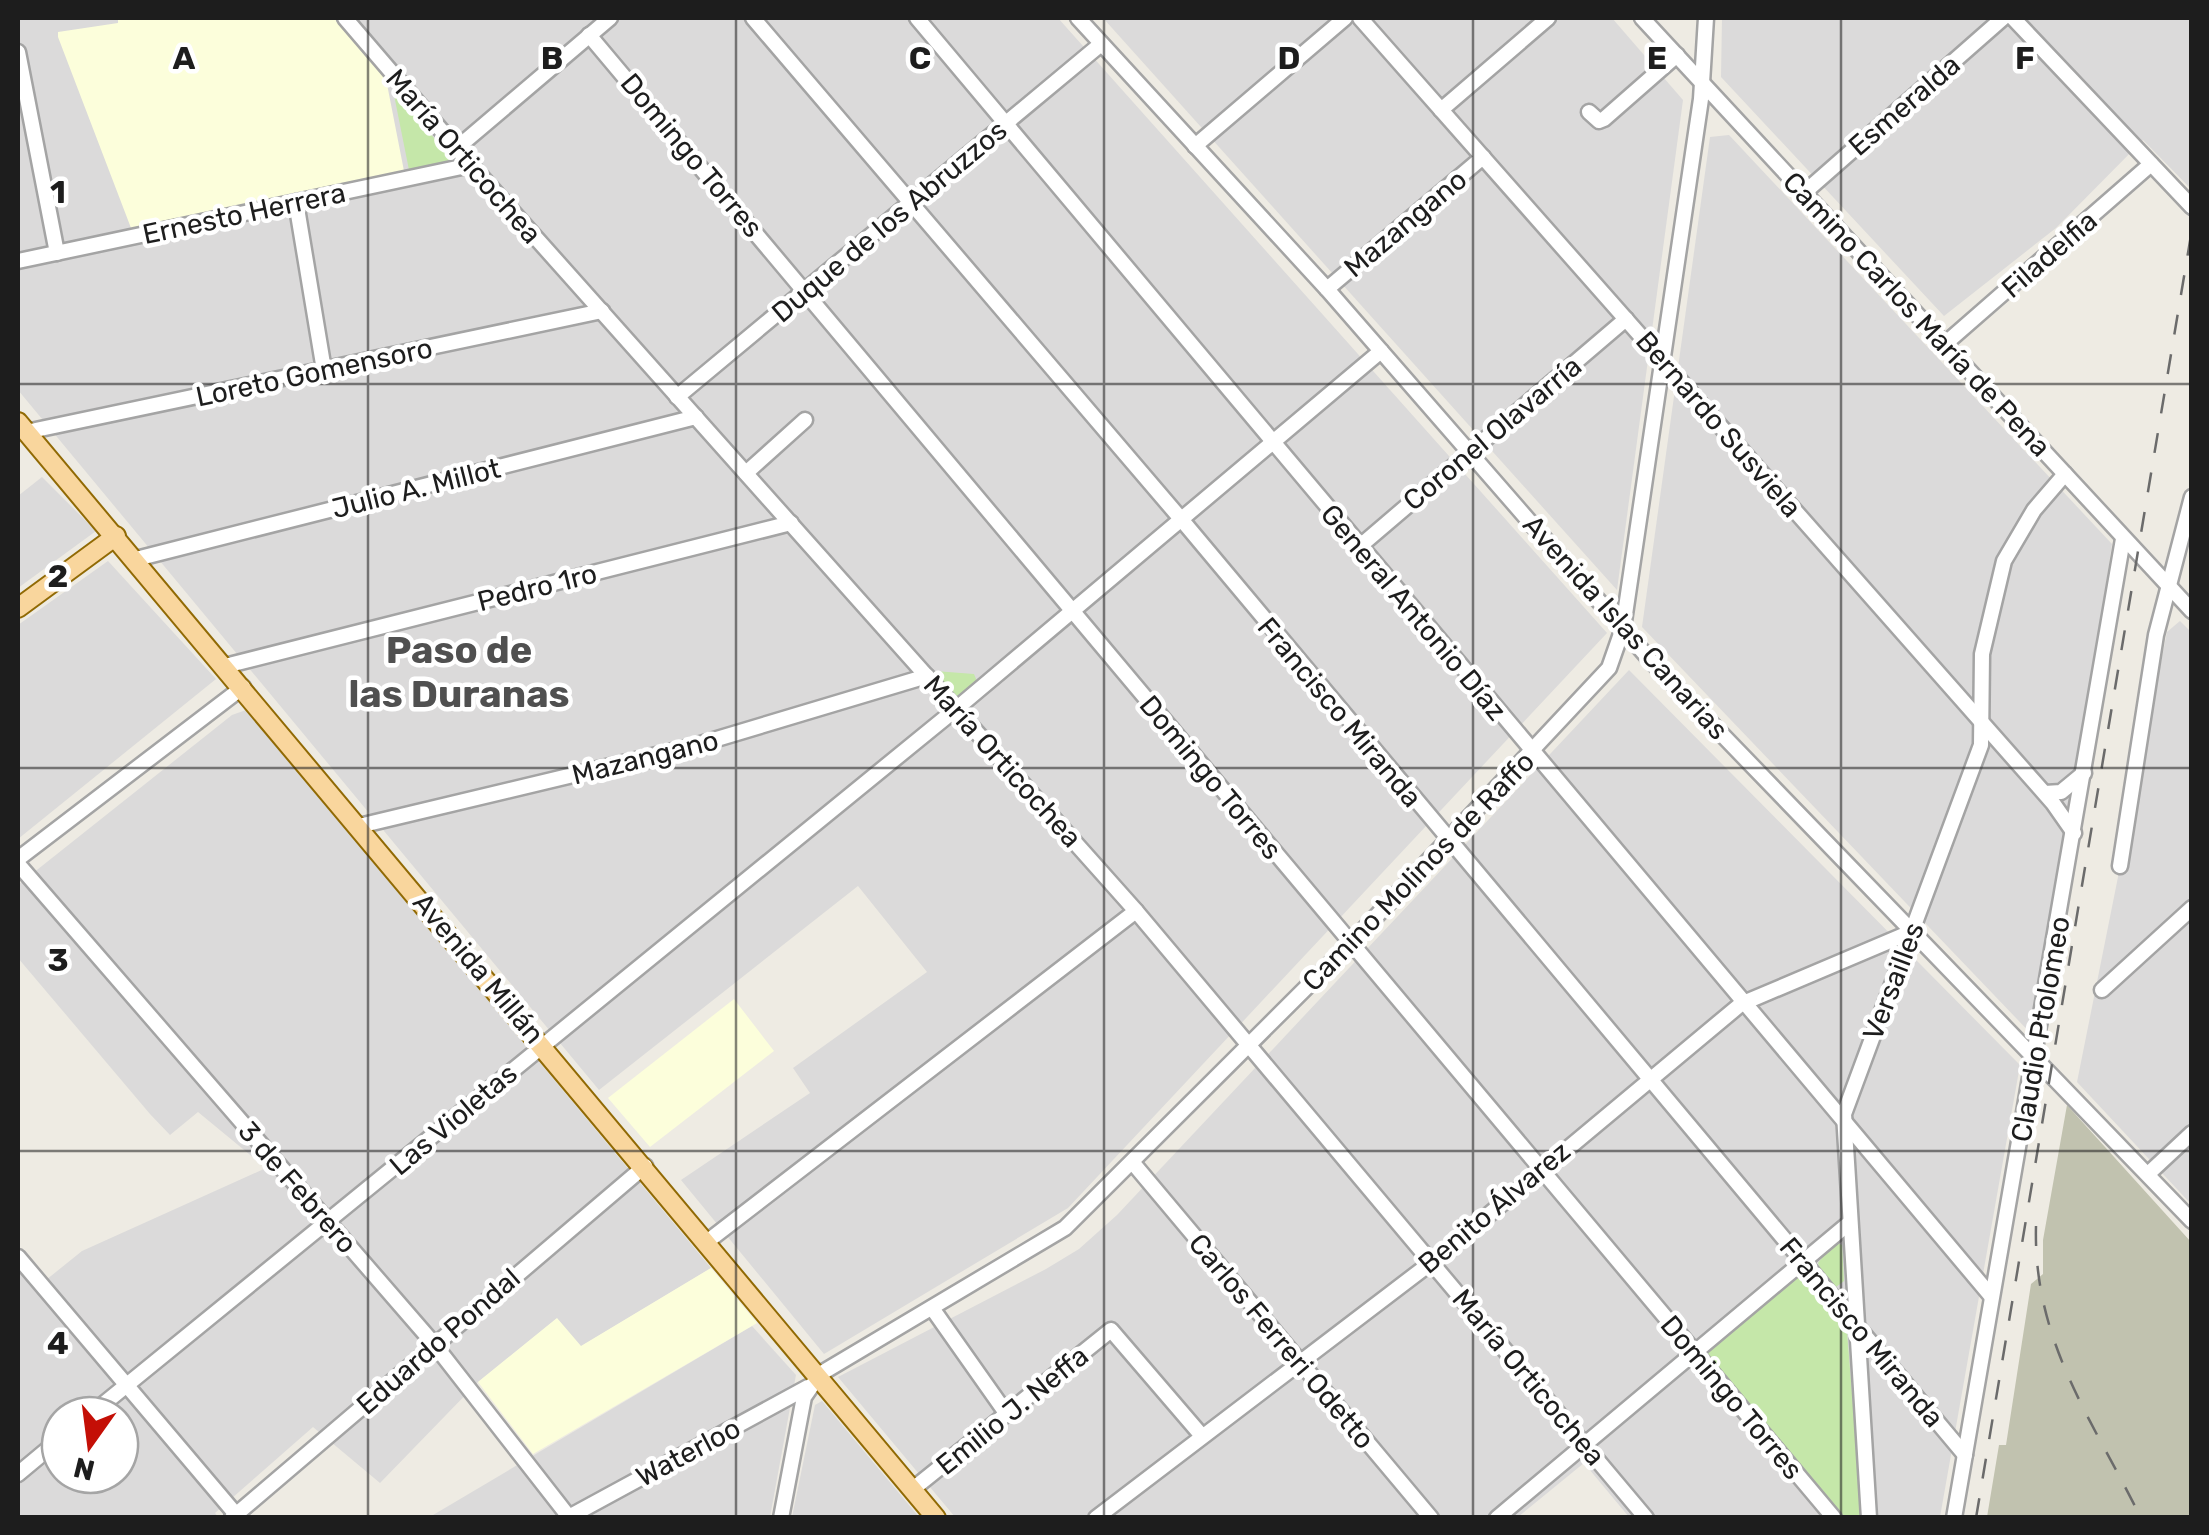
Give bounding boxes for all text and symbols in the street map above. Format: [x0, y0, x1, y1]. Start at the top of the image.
text: A [173, 39, 196, 77]
text: B [541, 39, 563, 77]
text: C [909, 39, 931, 77]
text: D [1278, 39, 1300, 77]
text: E [1647, 39, 1667, 77]
text: F [2015, 39, 2035, 77]
street label: Esmeralda [1842, 48, 1967, 163]
street label: María Orticochea [379, 63, 548, 250]
street label: Domingo Torres [614, 67, 770, 244]
street label: Duque de los Abruzzos [765, 114, 1013, 329]
street label: Mazangano [1337, 163, 1473, 284]
street label: Camino Carlos María de Pena [1776, 165, 2057, 463]
text: 1 [50, 173, 66, 211]
street label: Ernesto Herrera [140, 176, 349, 251]
street label: Filadelfia [1995, 204, 2104, 305]
street label: Bernardo Susviela [1629, 325, 1808, 524]
street label: Loreto Gomensoro [193, 331, 435, 414]
street label: Coronel Olavarría [1397, 349, 1588, 517]
street label: Julio A. Millot [328, 452, 504, 525]
street label: General Antonio Díaz [1314, 498, 1513, 727]
street label: Avenida Islas Canarias [1516, 508, 1735, 746]
text: 2 [48, 557, 68, 595]
street label: Pedro 1ro [474, 557, 600, 618]
street label: Francisco Miranda [1251, 611, 1429, 814]
district label: Paso de las Duranas [348, 627, 570, 717]
street label: María Orticochea [917, 669, 1088, 854]
street label: Domingo Torres [1133, 689, 1289, 866]
street label: Mazangano [569, 723, 722, 792]
street label: Camino Molinos de Raffo [1295, 745, 1541, 998]
street label: Avenida Millán [406, 886, 551, 1050]
street label: Claudio Ptolomeo [2004, 914, 2077, 1145]
street label: Versailles [1856, 918, 1931, 1045]
text: 3 [47, 941, 69, 979]
street label: Las Violetas [383, 1057, 524, 1182]
street label: 3 de Febrero [231, 1115, 364, 1260]
street label: Benito Álvarez [1412, 1134, 1577, 1280]
street label: Carlos Ferreri Odetto [1182, 1227, 1381, 1456]
street label: Francisco Miranda [1773, 1231, 1951, 1434]
street label: Eduardo Pondal [350, 1262, 527, 1421]
street label: María Orticochea [1445, 1282, 1612, 1472]
street label: Domingo Torres [1654, 1309, 1810, 1486]
text: 4 [47, 1324, 69, 1362]
street label: Emilio J. Neffa [930, 1339, 1095, 1482]
north arrow [40, 1395, 140, 1495]
street label: Waterloo [630, 1411, 746, 1494]
text: N [70, 1450, 98, 1487]

